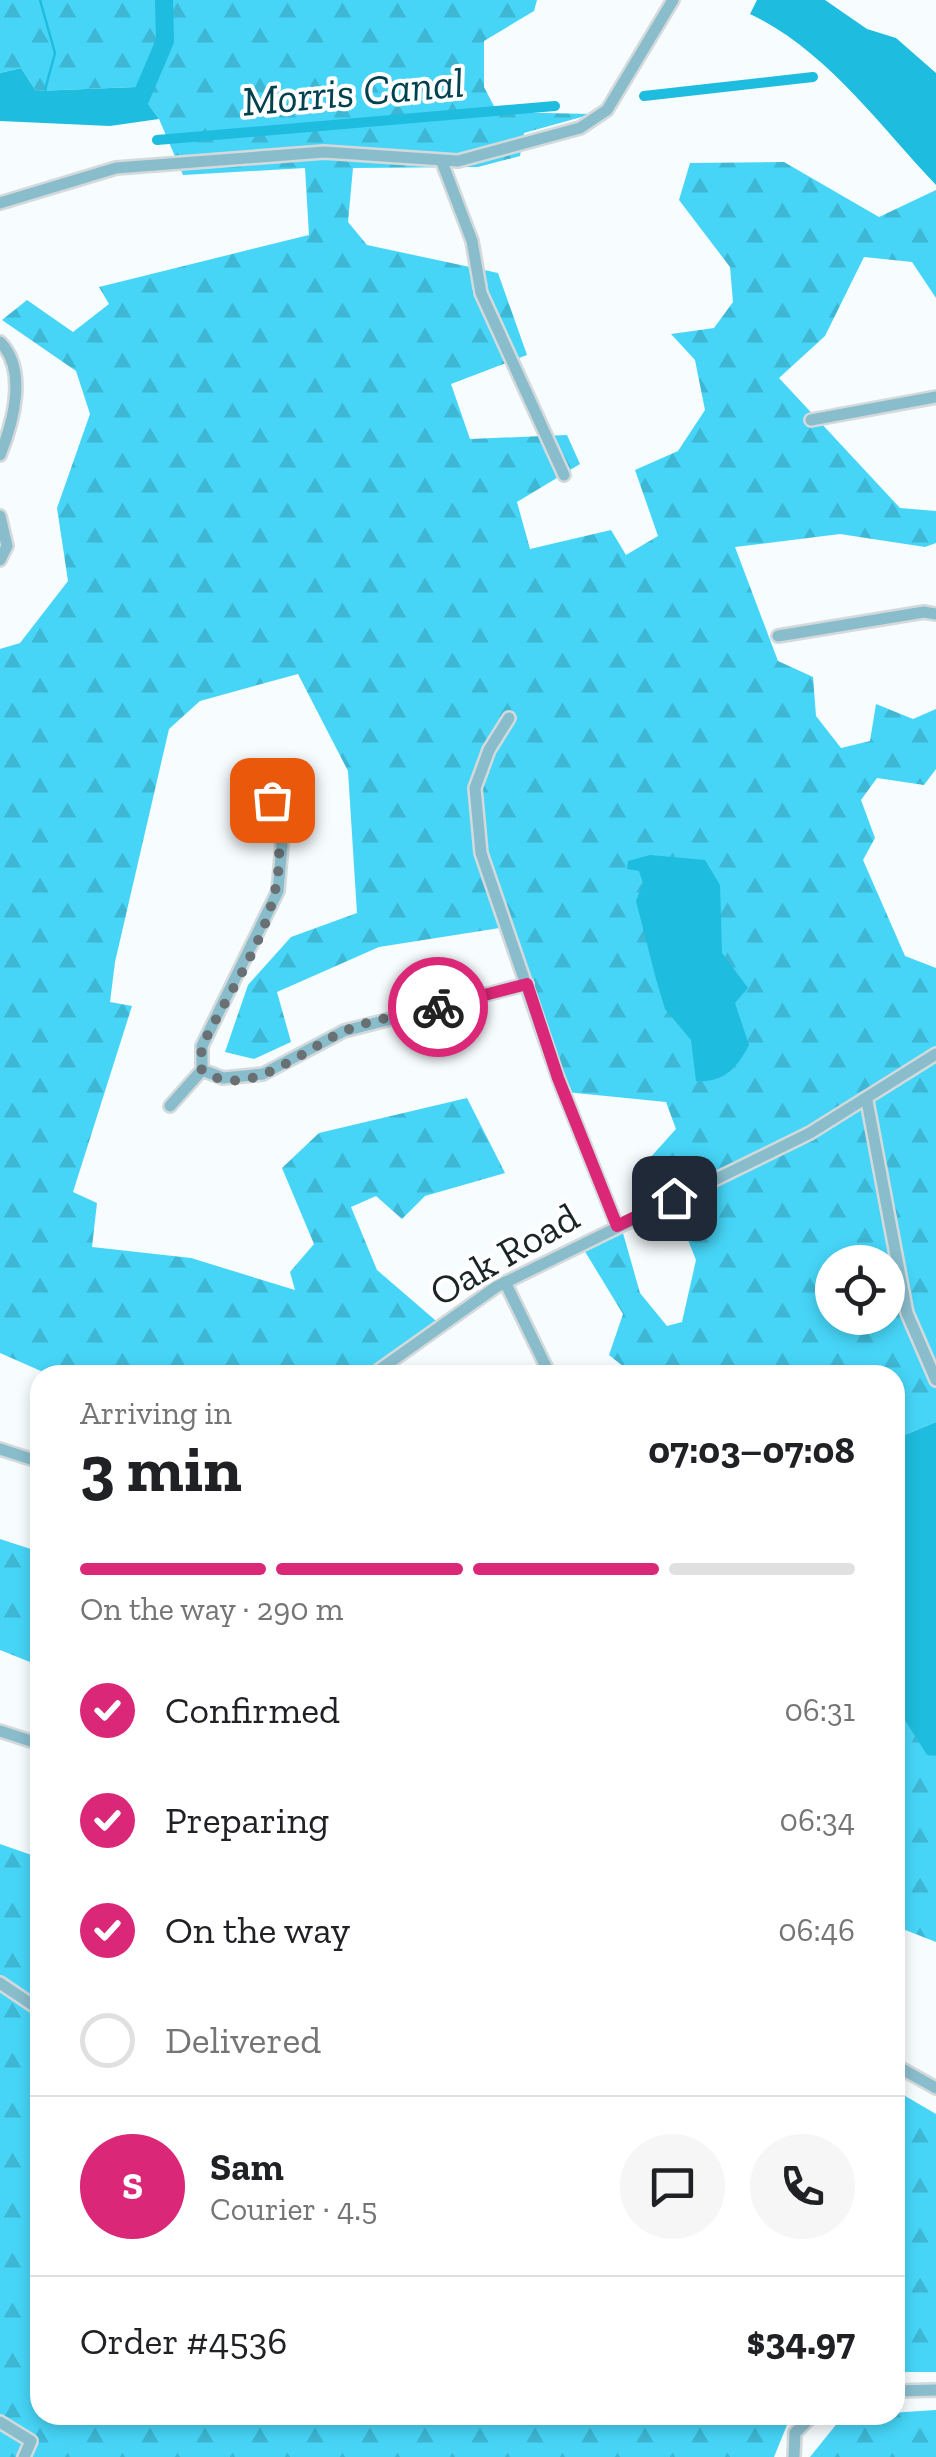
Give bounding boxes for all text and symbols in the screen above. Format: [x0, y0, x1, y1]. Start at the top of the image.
water label: Morris Canal [240, 56, 466, 127]
pin [230, 758, 315, 843]
icon: bag [245, 773, 300, 828]
courier [388, 957, 488, 1057]
icon: bike [411, 980, 466, 1035]
pin [632, 1156, 717, 1241]
icon: home [647, 1171, 702, 1226]
street label: Oak Road [421, 1192, 587, 1316]
map controls [815, 1245, 905, 1335]
button: locate [815, 1245, 905, 1335]
text: Arriving in [80, 1394, 232, 1432]
text: 07:03–07:08 [648, 1427, 855, 1473]
text: 3 min [80, 1430, 242, 1508]
text: On the way · 290 m [80, 1590, 344, 1628]
icon: check [80, 1683, 135, 1738]
text: Confirmed [165, 1687, 340, 1733]
text: 06:31 [784, 1691, 855, 1729]
icon: check [80, 1793, 135, 1848]
text: Preparing [165, 1797, 329, 1843]
text: 06:34 [780, 1801, 855, 1839]
icon: check [80, 1903, 135, 1958]
text: On the way [165, 1907, 350, 1953]
text: 06:46 [778, 1911, 855, 1949]
text: Delivered [165, 2017, 321, 2063]
button: chat [620, 2134, 725, 2239]
button: phone [750, 2134, 855, 2239]
text: Sam [210, 2144, 284, 2190]
text: S [122, 2163, 143, 2209]
text: Courier · 4.5 [210, 2190, 377, 2228]
text: Order #4536 [80, 2318, 288, 2364]
text: $34.97 [747, 2318, 855, 2364]

